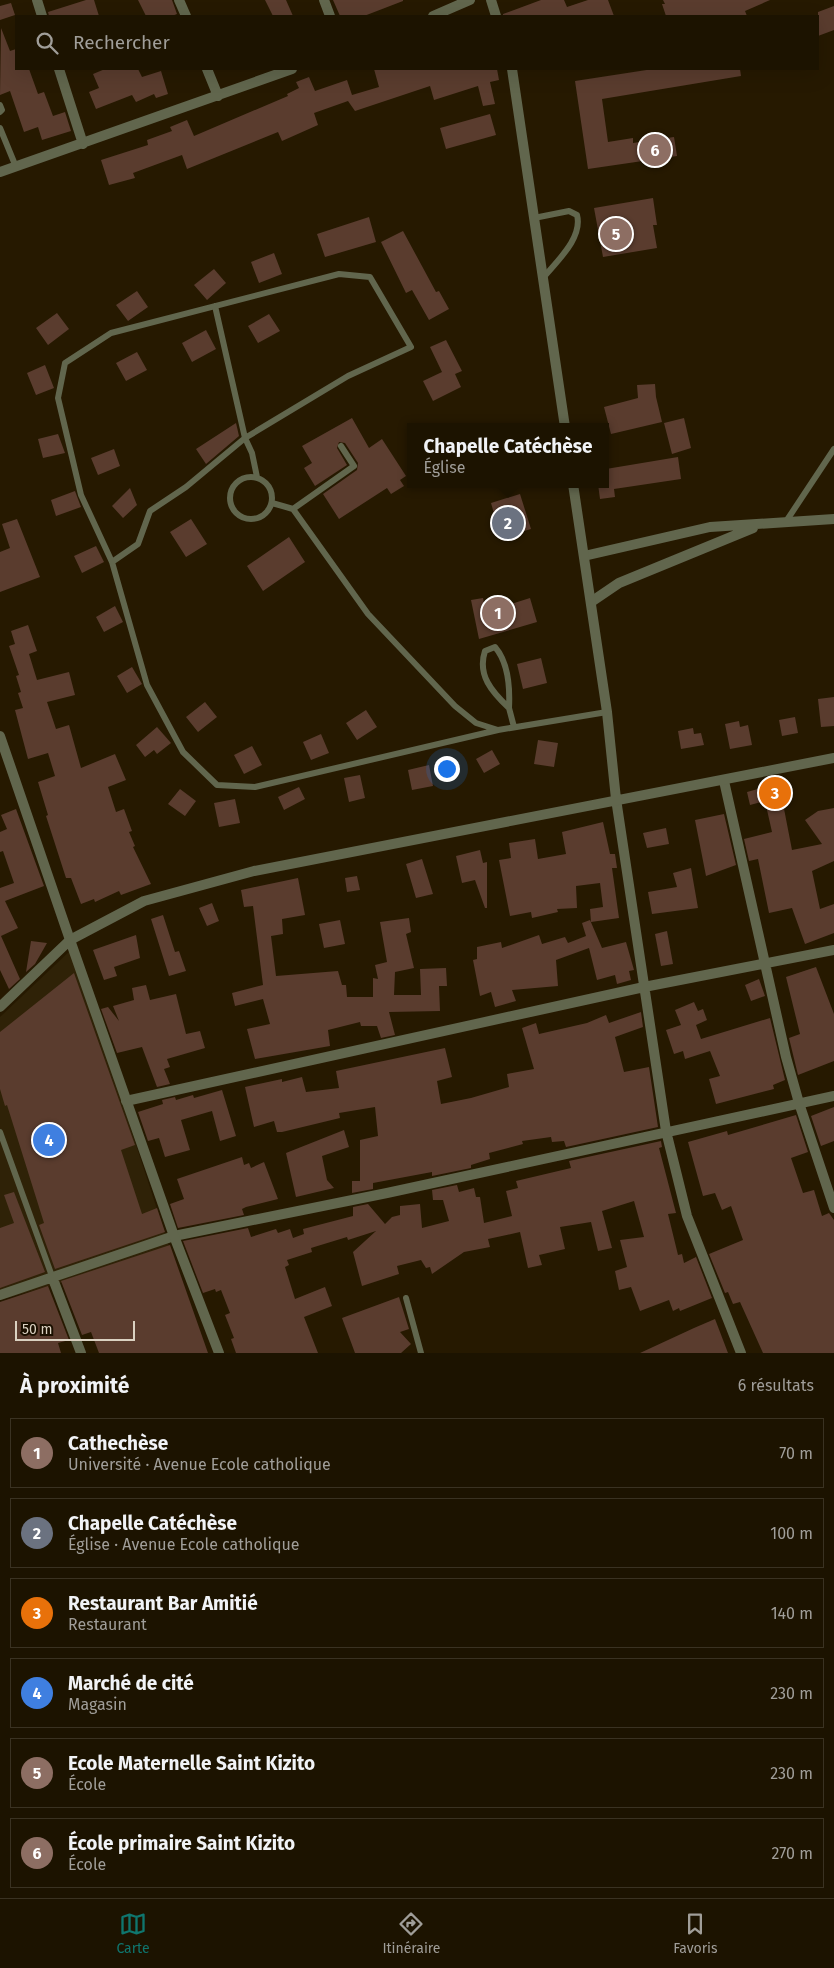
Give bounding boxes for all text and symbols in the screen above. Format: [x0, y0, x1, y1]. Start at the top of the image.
search box [15, 15, 819, 70]
icon: search [33, 29, 61, 57]
text: Rechercher [73, 31, 170, 54]
pin: 6 [639, 131, 671, 169]
pin: 5 [600, 215, 632, 253]
popup [407, 423, 609, 488]
text: Chapelle Catéchèse [424, 435, 592, 458]
text: Église [424, 458, 465, 477]
pin: 2 [492, 504, 524, 542]
pin: 1 [482, 594, 514, 632]
your location [434, 756, 460, 782]
pin: 3 [759, 774, 791, 812]
pin: 4 [33, 1121, 65, 1159]
scale bar [15, 1318, 135, 1341]
text: 50 m [22, 1321, 53, 1338]
text: À proximité [20, 1373, 129, 1399]
text: 6 résultats [738, 1376, 814, 1395]
text: Cathechèse [68, 1432, 168, 1455]
text: 1 [33, 1444, 41, 1463]
text: 70 m [779, 1444, 813, 1463]
text: Université · Avenue Ecole catholique [68, 1455, 331, 1474]
text: Chapelle Catéchèse [68, 1512, 237, 1535]
text: 2 [33, 1524, 41, 1543]
text: 100 m [770, 1524, 813, 1543]
text: Église · Avenue Ecole catholique [68, 1535, 300, 1554]
text: Restaurant Bar Amitié [68, 1592, 258, 1615]
text: 3 [33, 1604, 41, 1623]
text: 140 m [771, 1604, 813, 1623]
text: Restaurant [68, 1615, 147, 1634]
text: Marché de cité [68, 1672, 194, 1695]
text: 4 [32, 1684, 42, 1703]
text: 230 m [770, 1684, 813, 1703]
text: Magasin [68, 1695, 127, 1714]
text: Ecole Maternelle Saint Kizito [68, 1752, 315, 1775]
text: 5 [33, 1764, 41, 1783]
text: 230 m [770, 1764, 813, 1783]
text: École [68, 1775, 106, 1794]
text: École primaire Saint Kizito [68, 1832, 295, 1855]
text: 6 [32, 1844, 42, 1863]
text: 270 m [771, 1844, 813, 1863]
text: École [68, 1855, 106, 1874]
tab: Carte [116, 1910, 150, 1957]
tab: Itinéraire [382, 1910, 440, 1957]
tab: Favoris [673, 1910, 718, 1957]

